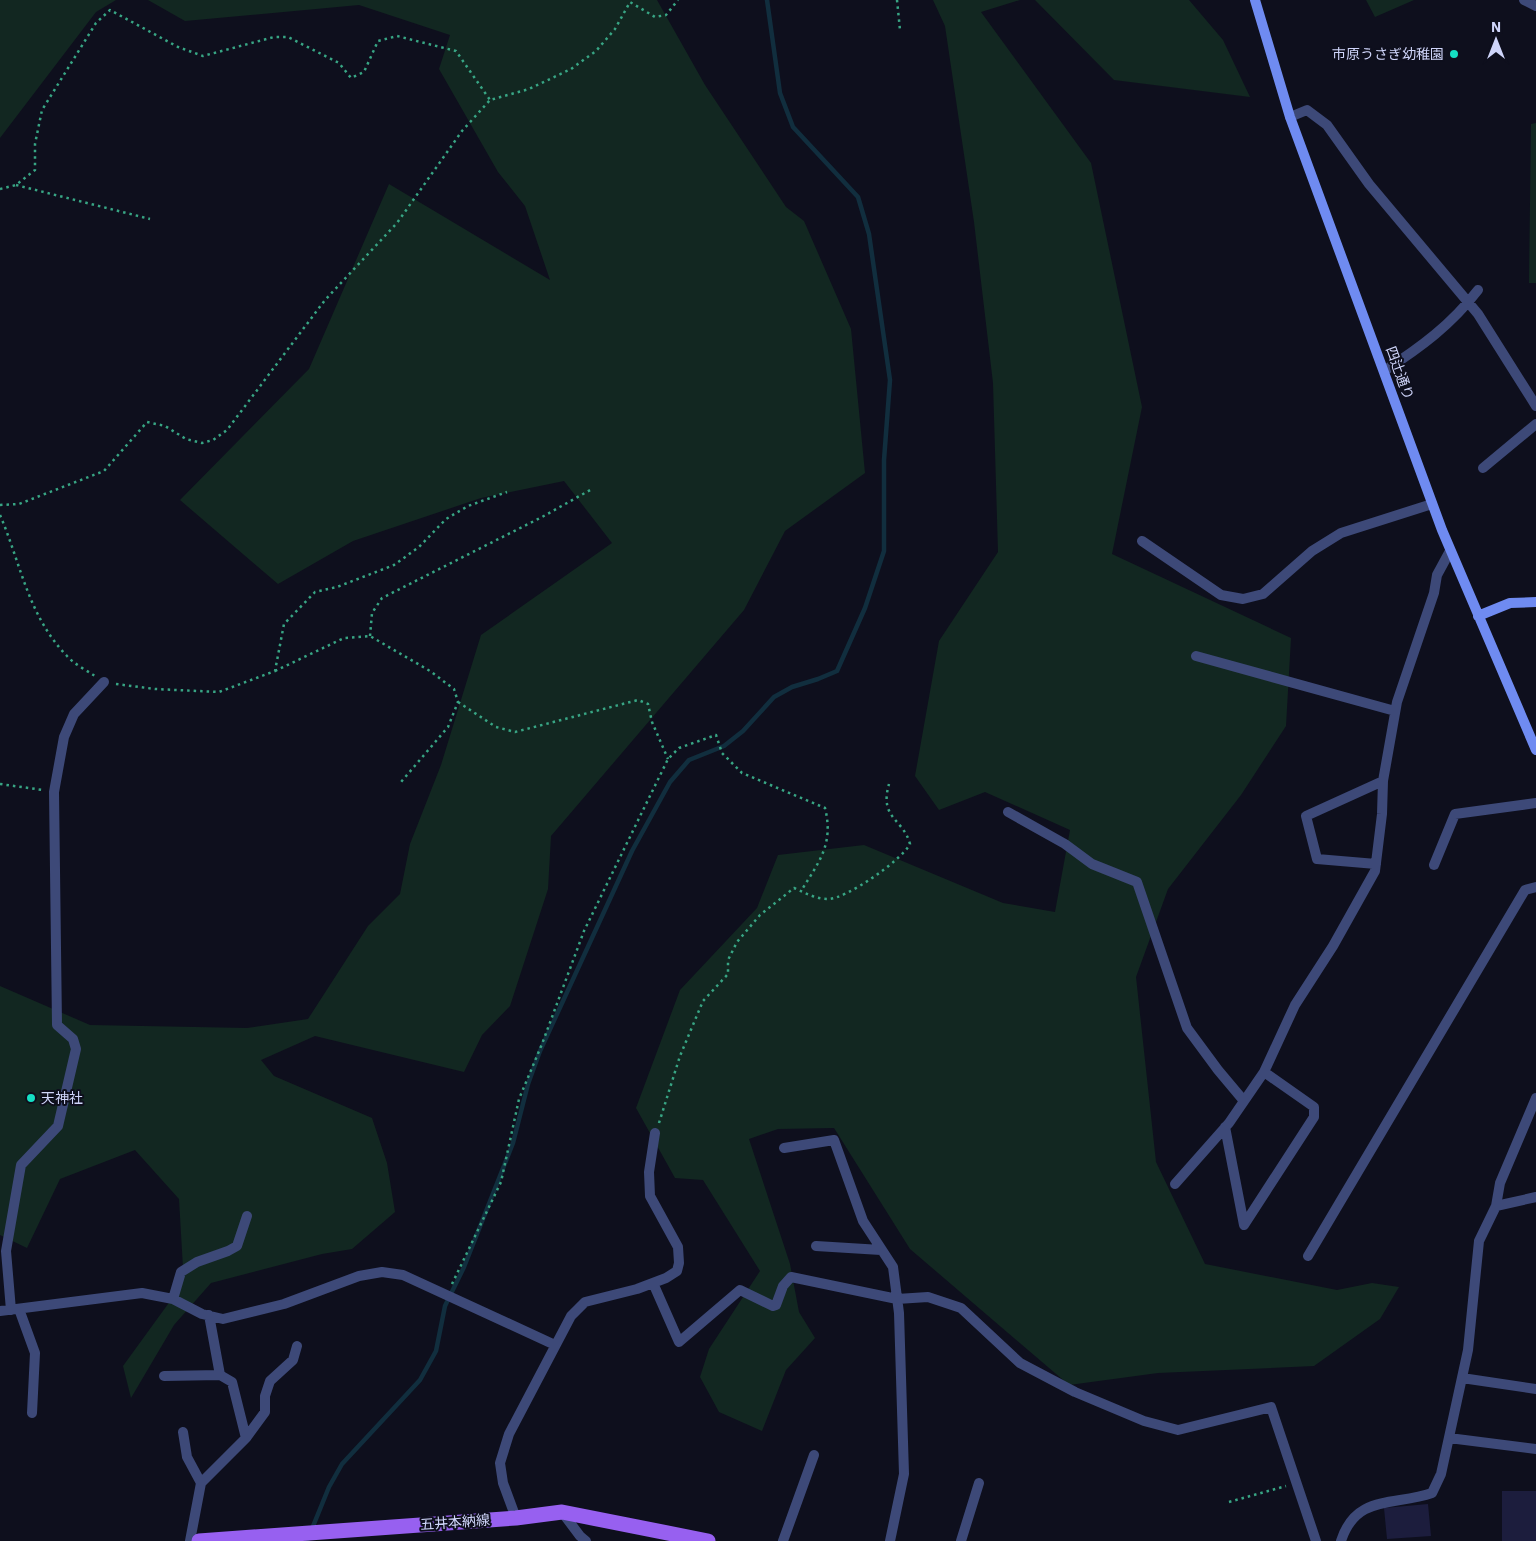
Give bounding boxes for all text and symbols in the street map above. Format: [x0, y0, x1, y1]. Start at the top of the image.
north arrow [1471, 15, 1521, 65]
text: N [1491, 18, 1501, 36]
place label: 市原うさぎ幼稚園 [1332, 45, 1444, 63]
marker: 市原うさぎ幼稚園 [1448, 48, 1460, 60]
street label: 四辻通り [1382, 344, 1418, 402]
place label: 天神社 [41, 1089, 83, 1107]
marker: 天神社 [25, 1092, 37, 1104]
street label: 五井本納線 [419, 1511, 491, 1533]

